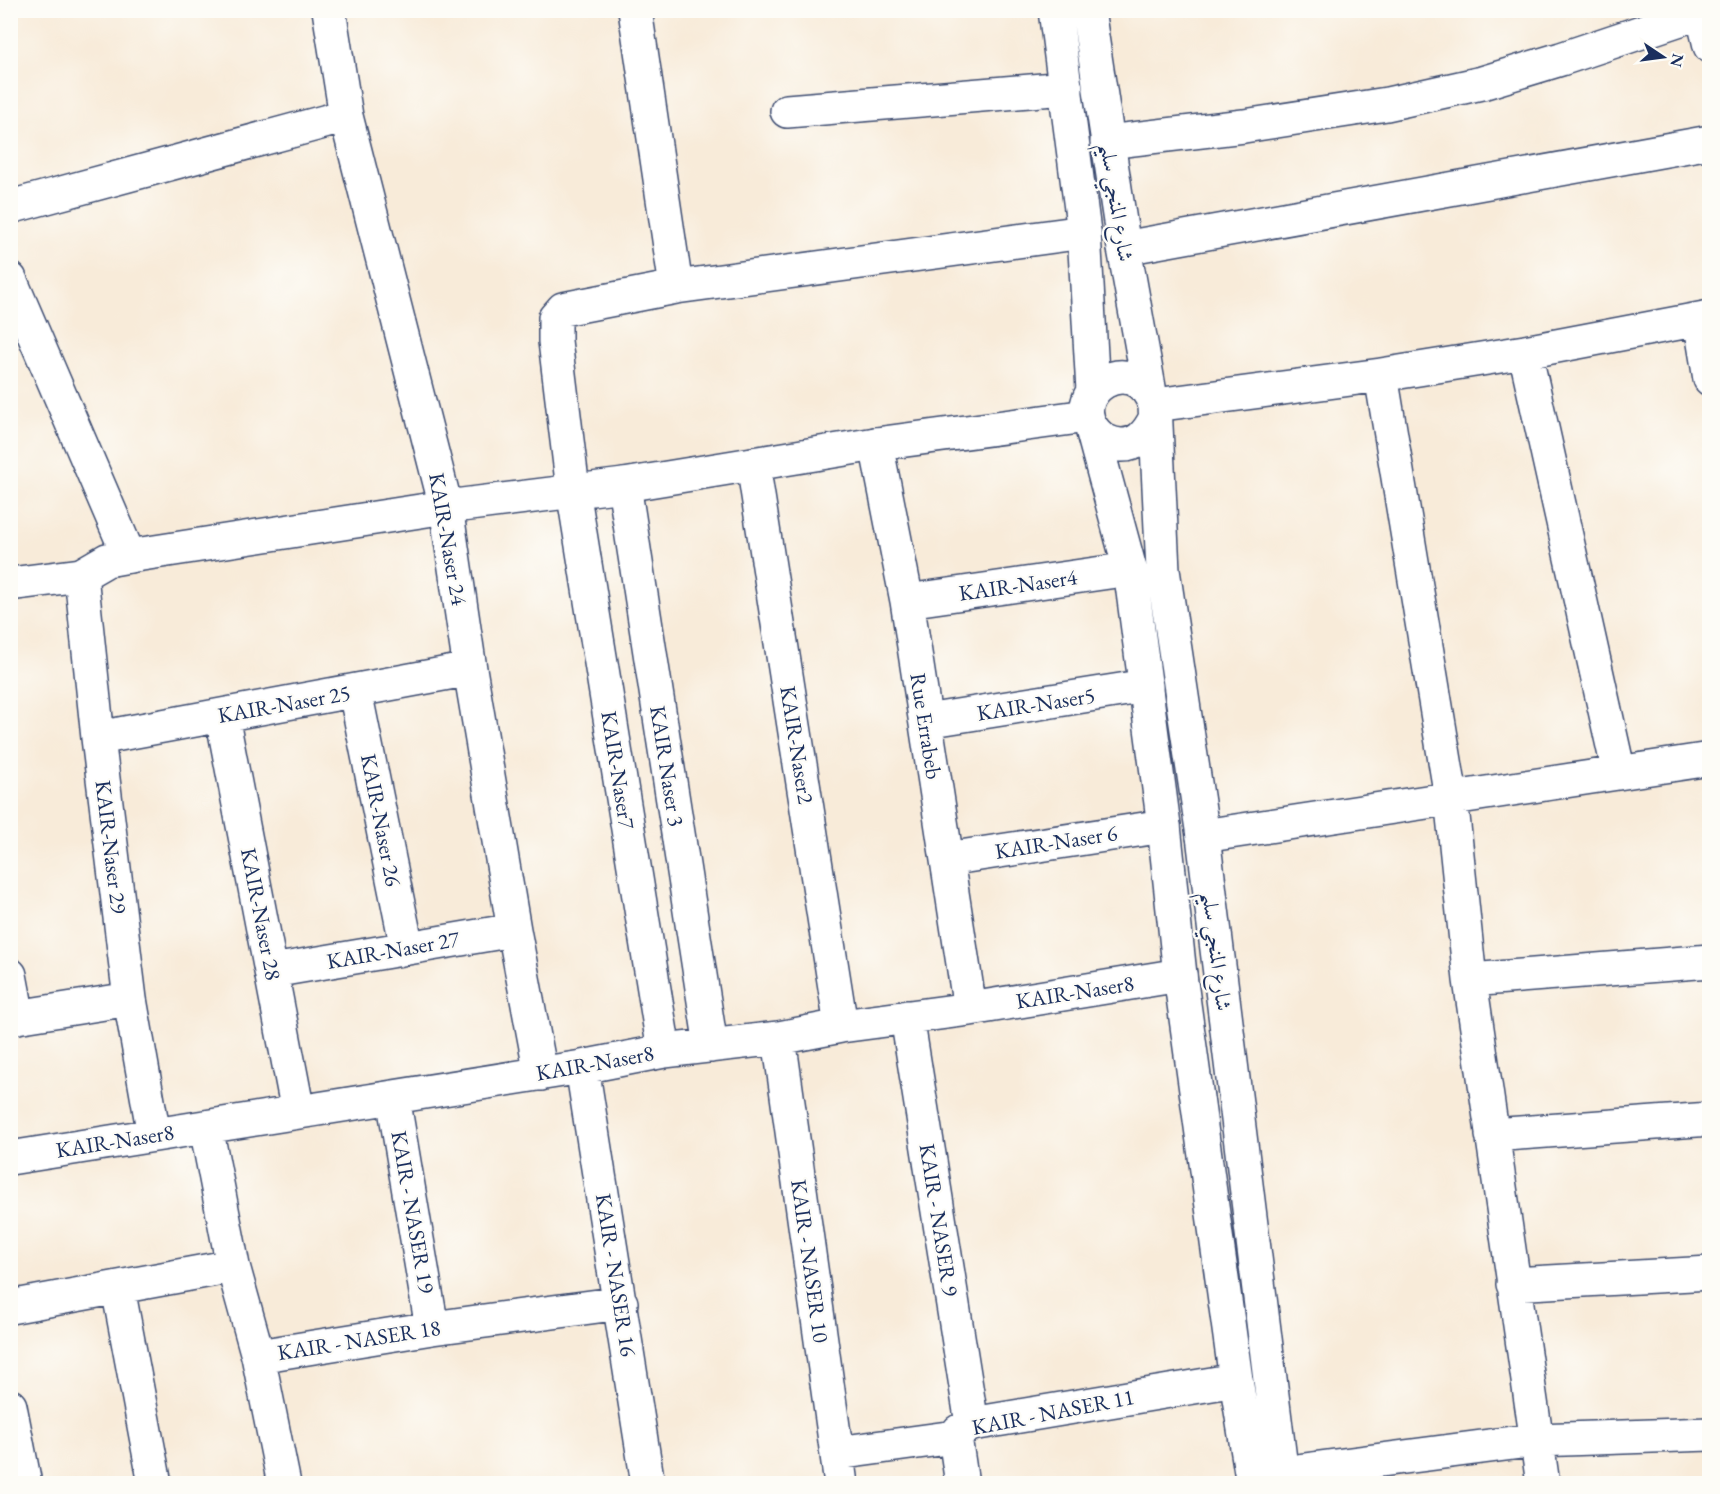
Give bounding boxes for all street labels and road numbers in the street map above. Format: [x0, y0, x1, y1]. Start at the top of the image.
street label: شارع المنجي سليم [1086, 140, 1141, 265]
street label: KAIR-Naser 24 [422, 470, 474, 608]
street label: KAIR-Naser4 [957, 562, 1079, 608]
street label: Rue Errabeb [903, 671, 949, 781]
street label: KAIR-Naser 25 [215, 678, 353, 730]
street label: KAIR-Naser5 [975, 680, 1097, 728]
street label: KAIR-Naser2 [773, 684, 821, 807]
street label: KAIR Naser 3 [643, 703, 691, 829]
street label: KAIR-Naser7 [594, 709, 642, 832]
street label: KAIR-Naser 26 [354, 751, 408, 889]
street label: KAIR-Naser 29 [88, 779, 134, 916]
street label: KAIR-Naser 6 [993, 818, 1120, 866]
street label: KAIR-Naser 28 [234, 845, 288, 983]
street label: شارع المنجي سليم [1188, 889, 1239, 1013]
street label: KAIR-Naser 27 [324, 924, 462, 976]
street label: KAIR-Naser8 [1014, 968, 1136, 1016]
street label: KAIR-Naser8 [534, 1038, 656, 1088]
street label: KAIR-Naser8 [54, 1117, 176, 1165]
street label: KAIR - NASER 19 [384, 1128, 442, 1296]
street label: KAIR - NASER 9 [913, 1142, 965, 1299]
street label: KAIR - NASER 10 [784, 1177, 836, 1345]
street label: KAIR - NASER 16 [589, 1191, 643, 1359]
street label: KAIR - NASER 18 [275, 1313, 443, 1367]
street label: KAIR - NASER 11 [969, 1382, 1137, 1442]

